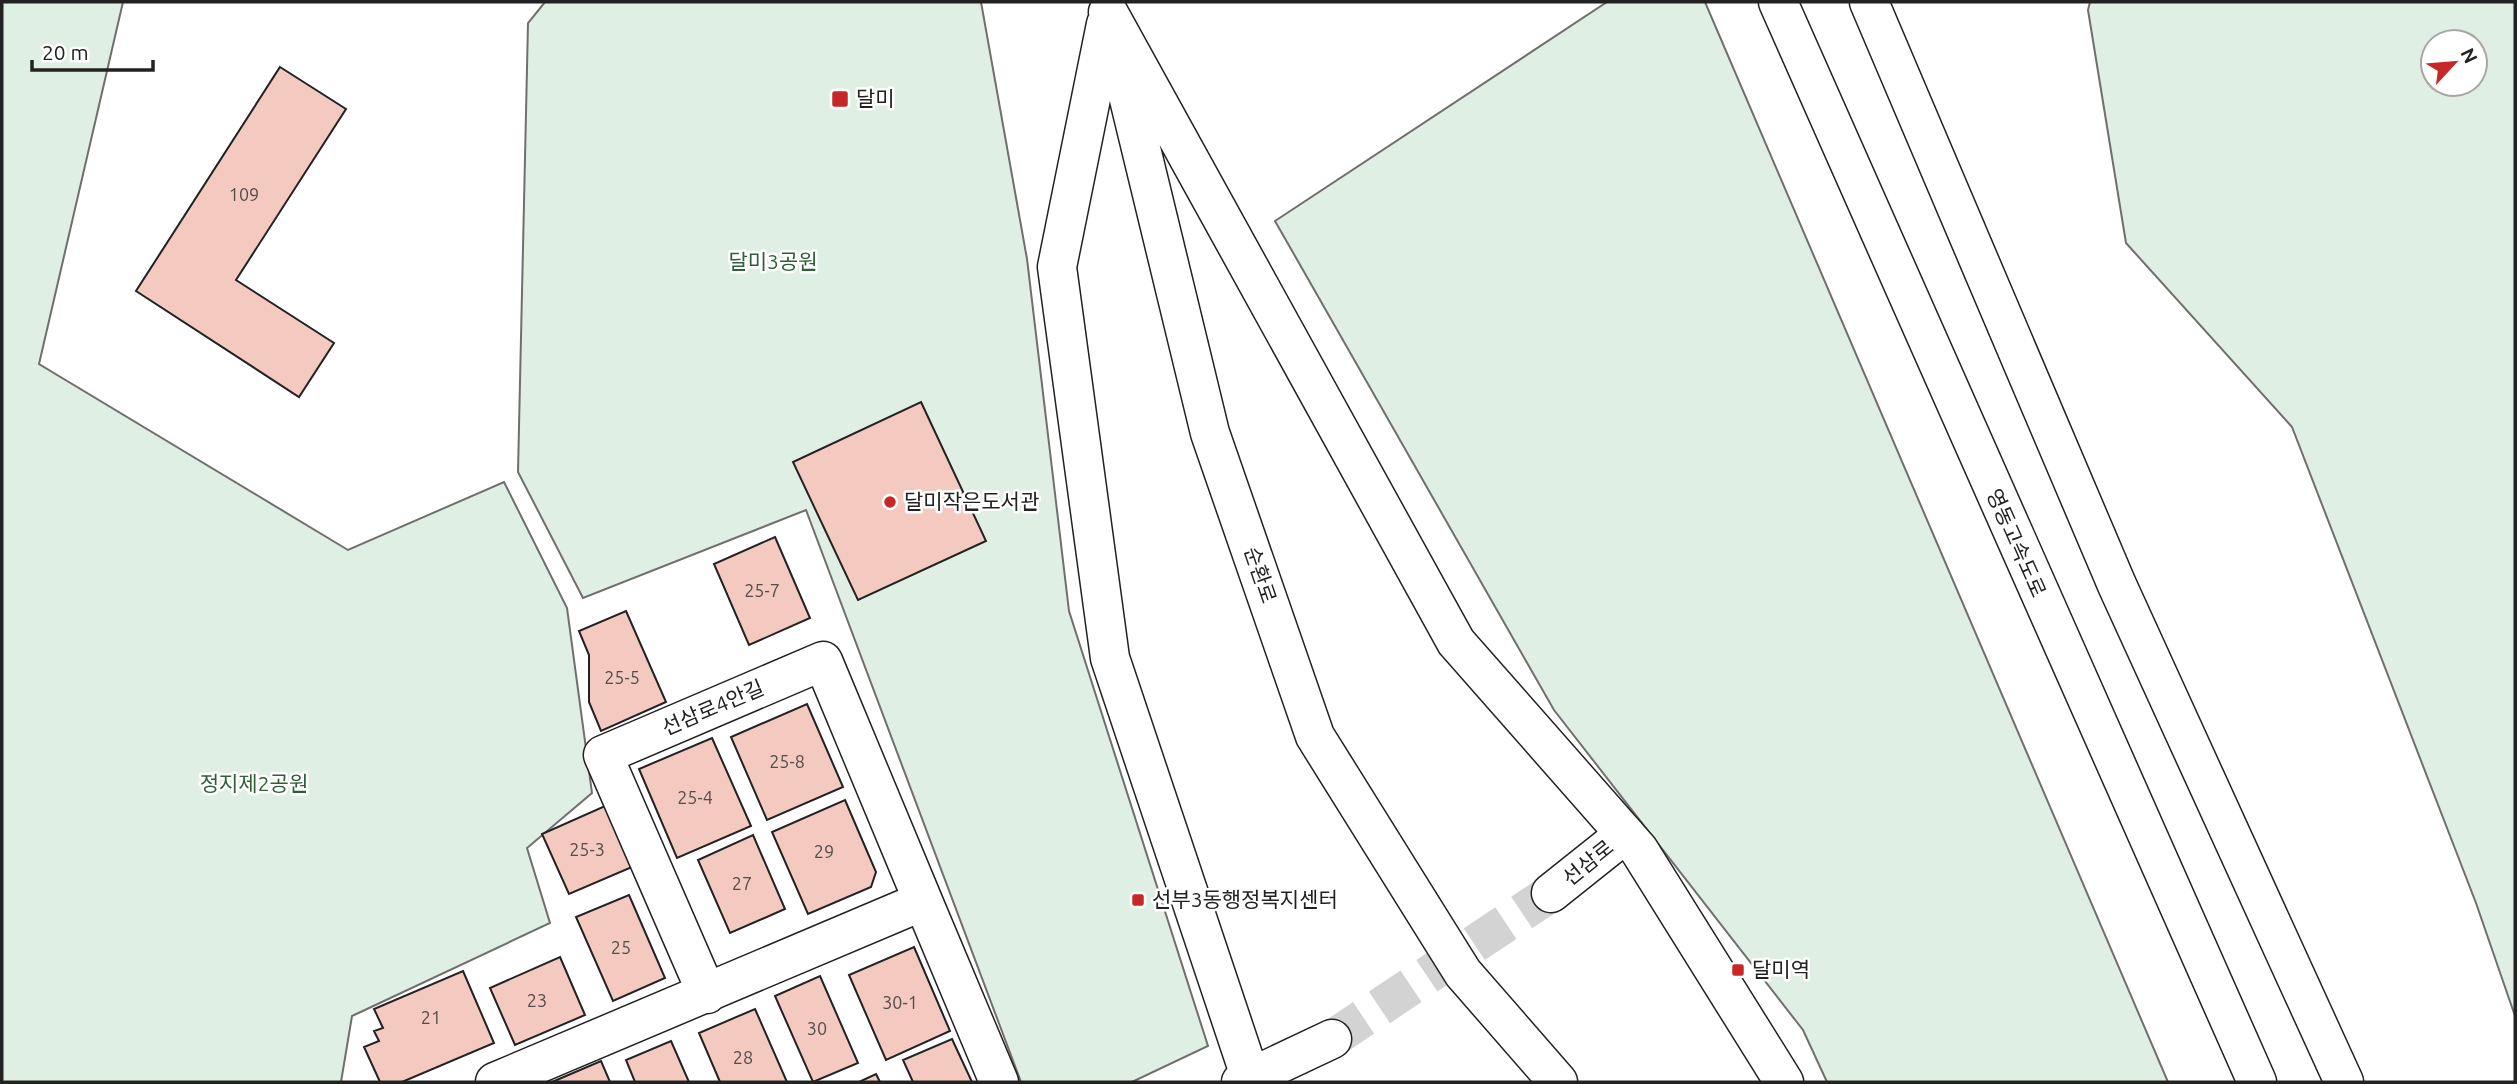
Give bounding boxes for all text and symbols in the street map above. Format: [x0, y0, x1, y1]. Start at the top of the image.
scale bar [32, 28, 152, 72]
north arrow [2419, 28, 2489, 98]
text: 20 m [42, 40, 89, 64]
text: N [2456, 44, 2482, 67]
place label: 달미 [856, 86, 895, 110]
marker: 달미 [830, 89, 850, 109]
house number: 109 [229, 184, 259, 204]
park label: 달미3공원 [728, 249, 818, 273]
street label: 영동고속도로 [1982, 485, 2051, 600]
place label: 달미작은도서관 [904, 489, 1039, 513]
marker: 달미작은도서관 [882, 494, 898, 510]
street label: 순환로 [1240, 543, 1282, 606]
house number: 25-7 [744, 580, 780, 600]
house number: 25-5 [604, 667, 640, 687]
street label: 선삼로4안길 [658, 675, 767, 739]
house number: 25-8 [769, 751, 805, 771]
park label: 정지제2공원 [200, 771, 308, 795]
house number: 25-4 [677, 787, 713, 807]
street label: 선삼로 [1557, 835, 1617, 890]
house number: 25-3 [569, 839, 605, 859]
house number: 29 [814, 841, 834, 861]
house number: 27 [732, 873, 752, 893]
place label: 선부3동행정복지센터 [1152, 887, 1338, 911]
marker: 선부3동행정복지센터 [1130, 892, 1146, 908]
house number: 25 [611, 937, 631, 957]
place label: 달미역 [1752, 957, 1810, 981]
marker: 달미역 [1730, 962, 1746, 978]
house number: 23 [527, 990, 547, 1010]
house number: 30-1 [882, 992, 918, 1012]
house number: 21 [421, 1007, 441, 1027]
house number: 30 [807, 1018, 827, 1038]
house number: 28 [733, 1047, 753, 1067]

